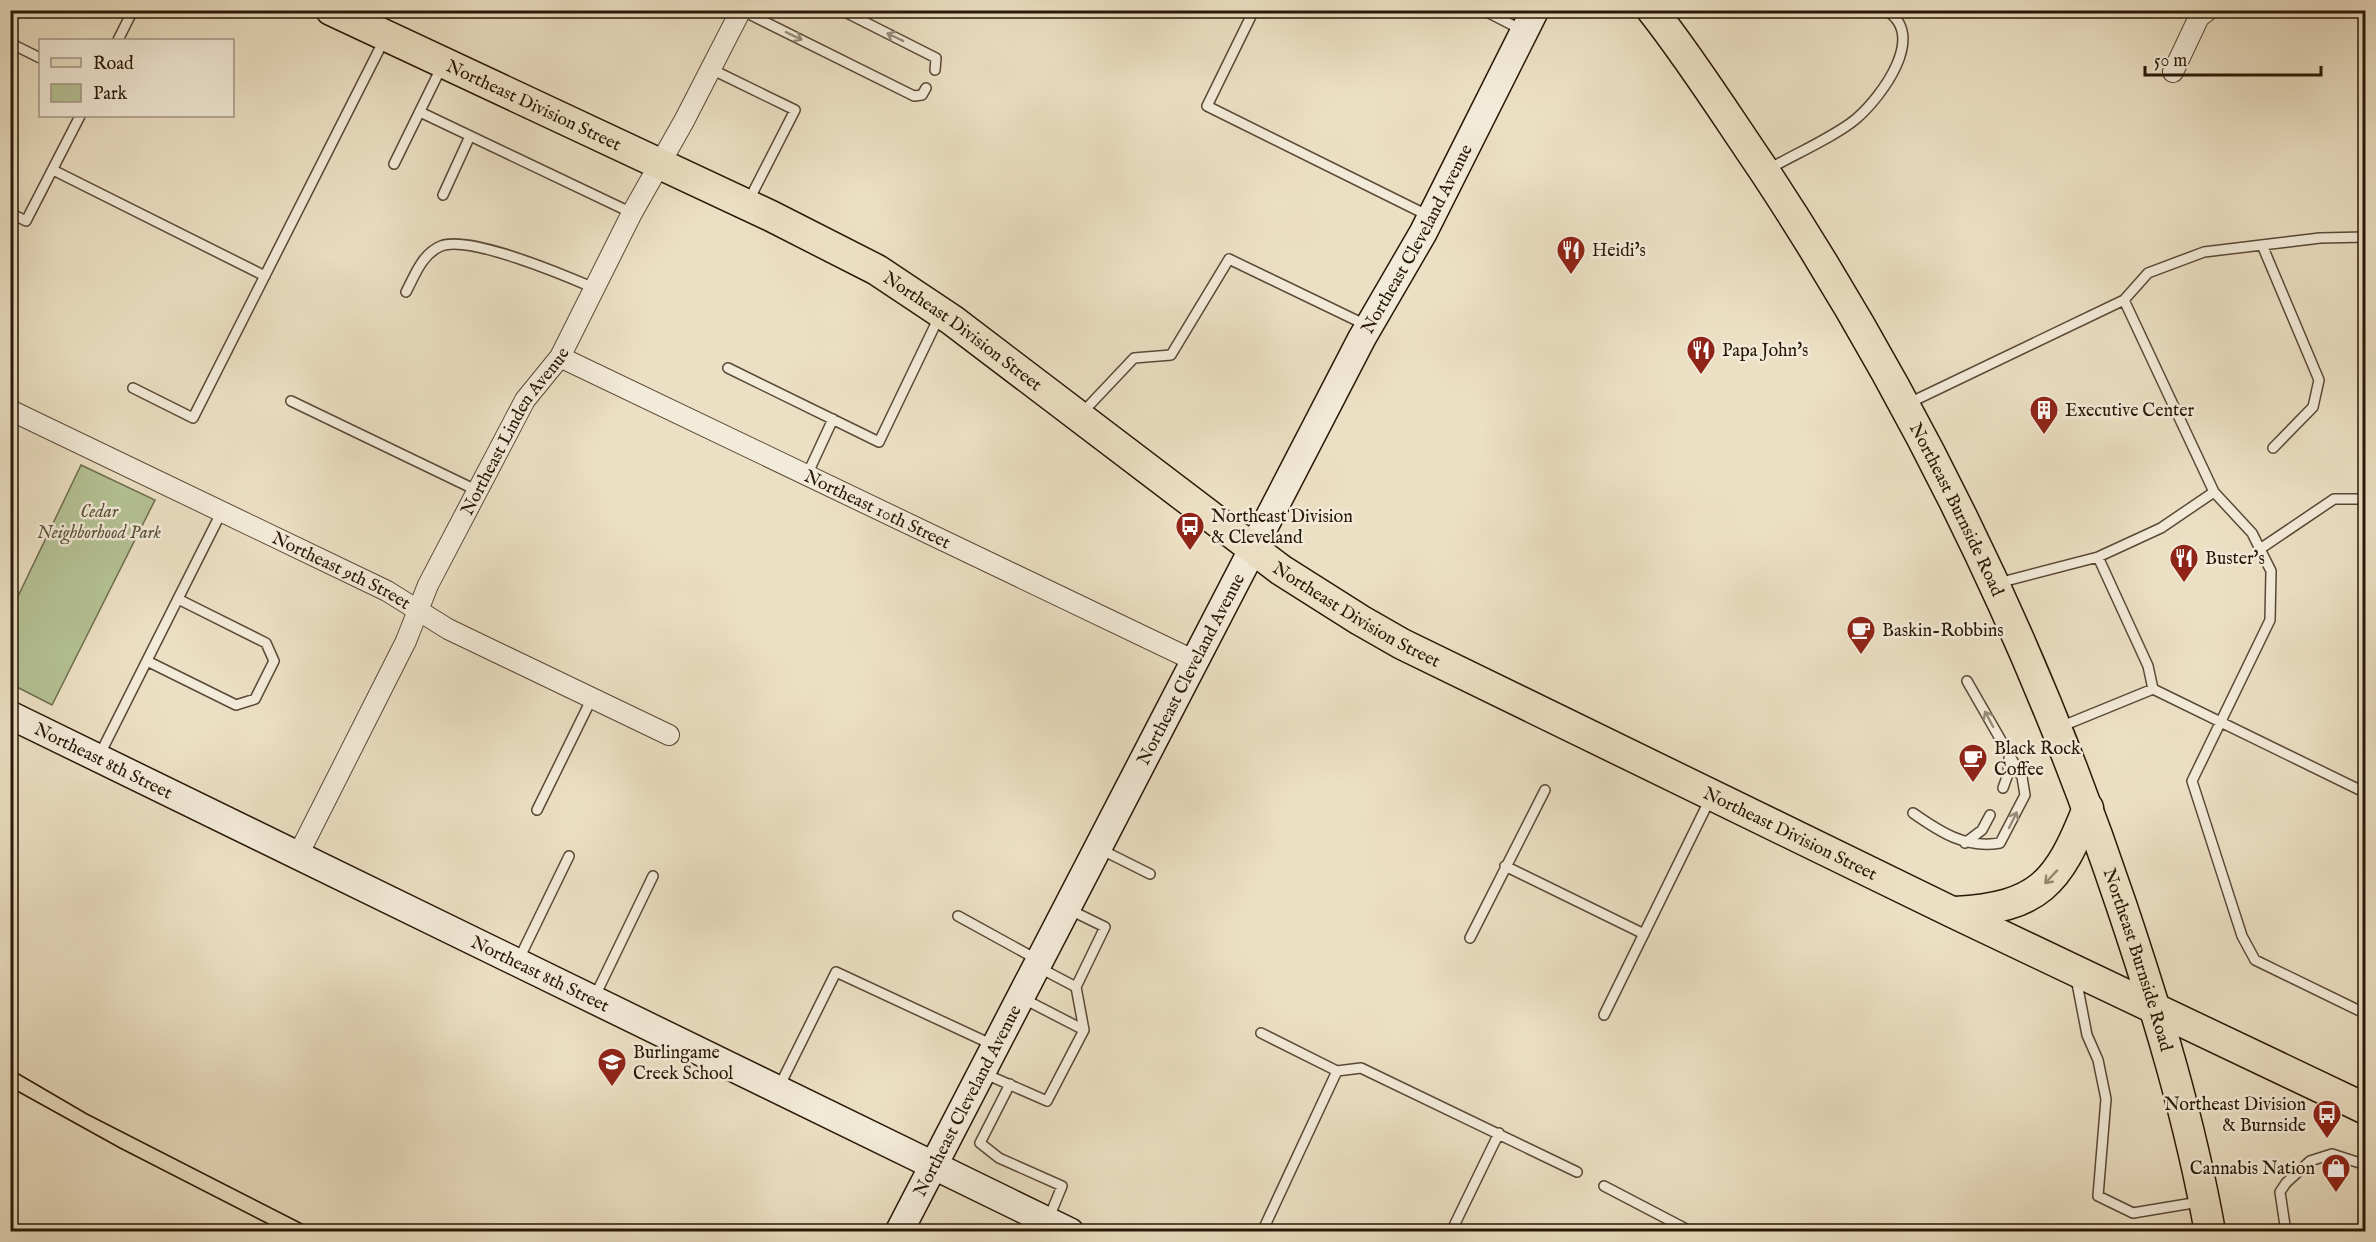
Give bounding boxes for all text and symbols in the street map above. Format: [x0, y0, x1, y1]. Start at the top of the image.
one-way arrow [784, 31, 802, 43]
one-way arrow [887, 31, 905, 43]
legend [39, 39, 234, 117]
scale bar [2145, 39, 2320, 77]
text: 50 m [2154, 50, 2187, 73]
text: Road [93, 53, 134, 76]
street label: Northeast Division Street [442, 56, 624, 157]
text: Park [93, 83, 128, 106]
street label: Northeast Cleveland Avenue [1357, 141, 1479, 339]
restaurant icon: Heidi's [1555, 234, 1587, 276]
place label: Heidi's [1592, 240, 1646, 263]
street label: Northeast Division Street [878, 267, 1046, 397]
restaurant icon: Papa John's [1685, 334, 1717, 376]
place label: Papa John's [1722, 340, 1808, 363]
street label: Northeast Linden Avenue [457, 344, 576, 520]
building icon: Executive Center [2028, 394, 2060, 436]
place label: Executive Center [2065, 400, 2194, 423]
street label: Northeast Burnside Road [1903, 419, 2008, 601]
street label: Northeast 10th Street [800, 466, 954, 555]
park label: Cedar Neighborhood Park [37, 501, 161, 545]
place label: Northeast Division & Cleveland [1211, 506, 1353, 550]
bus stop icon: Northeast Division & Cleveland [1174, 510, 1206, 552]
street label: Northeast 9th Street [268, 527, 414, 616]
restaurant icon: Buster's [2168, 542, 2200, 584]
place label: Buster's [2205, 548, 2265, 571]
street label: Northeast Division Street [1268, 558, 1443, 674]
street label: Northeast Cleveland Avenue [1133, 570, 1251, 769]
cafe icon: Baskin-Robbins [1845, 614, 1877, 656]
place label: Baskin-Robbins [1882, 620, 2004, 643]
one-way arrow [1983, 711, 1995, 728]
street label: Northeast 8th Street [30, 718, 176, 805]
place label: Black Rock Coffee [1994, 738, 2081, 782]
cafe icon: Black Rock Coffee [1957, 742, 1989, 784]
street label: Northeast Division Street [1699, 783, 1880, 887]
one-way arrow [2008, 812, 2019, 830]
street label: Northeast Burnside Road [2097, 866, 2177, 1054]
one-way arrow [2044, 870, 2058, 885]
street label: Northeast 8th Street [467, 932, 613, 1018]
street label: Northeast Cleveland Avenue [909, 1002, 1028, 1201]
place label: Burlingame Creek School [633, 1042, 733, 1086]
school or university icon: Burlingame Creek School [596, 1046, 628, 1088]
place label: Northeast Division & Burnside [2164, 1094, 2306, 1138]
bus stop icon: Northeast Division & Burnside [2311, 1098, 2343, 1140]
shop icon: Cannabis Nation [2320, 1152, 2352, 1194]
place label: Cannabis Nation [2190, 1158, 2315, 1181]

